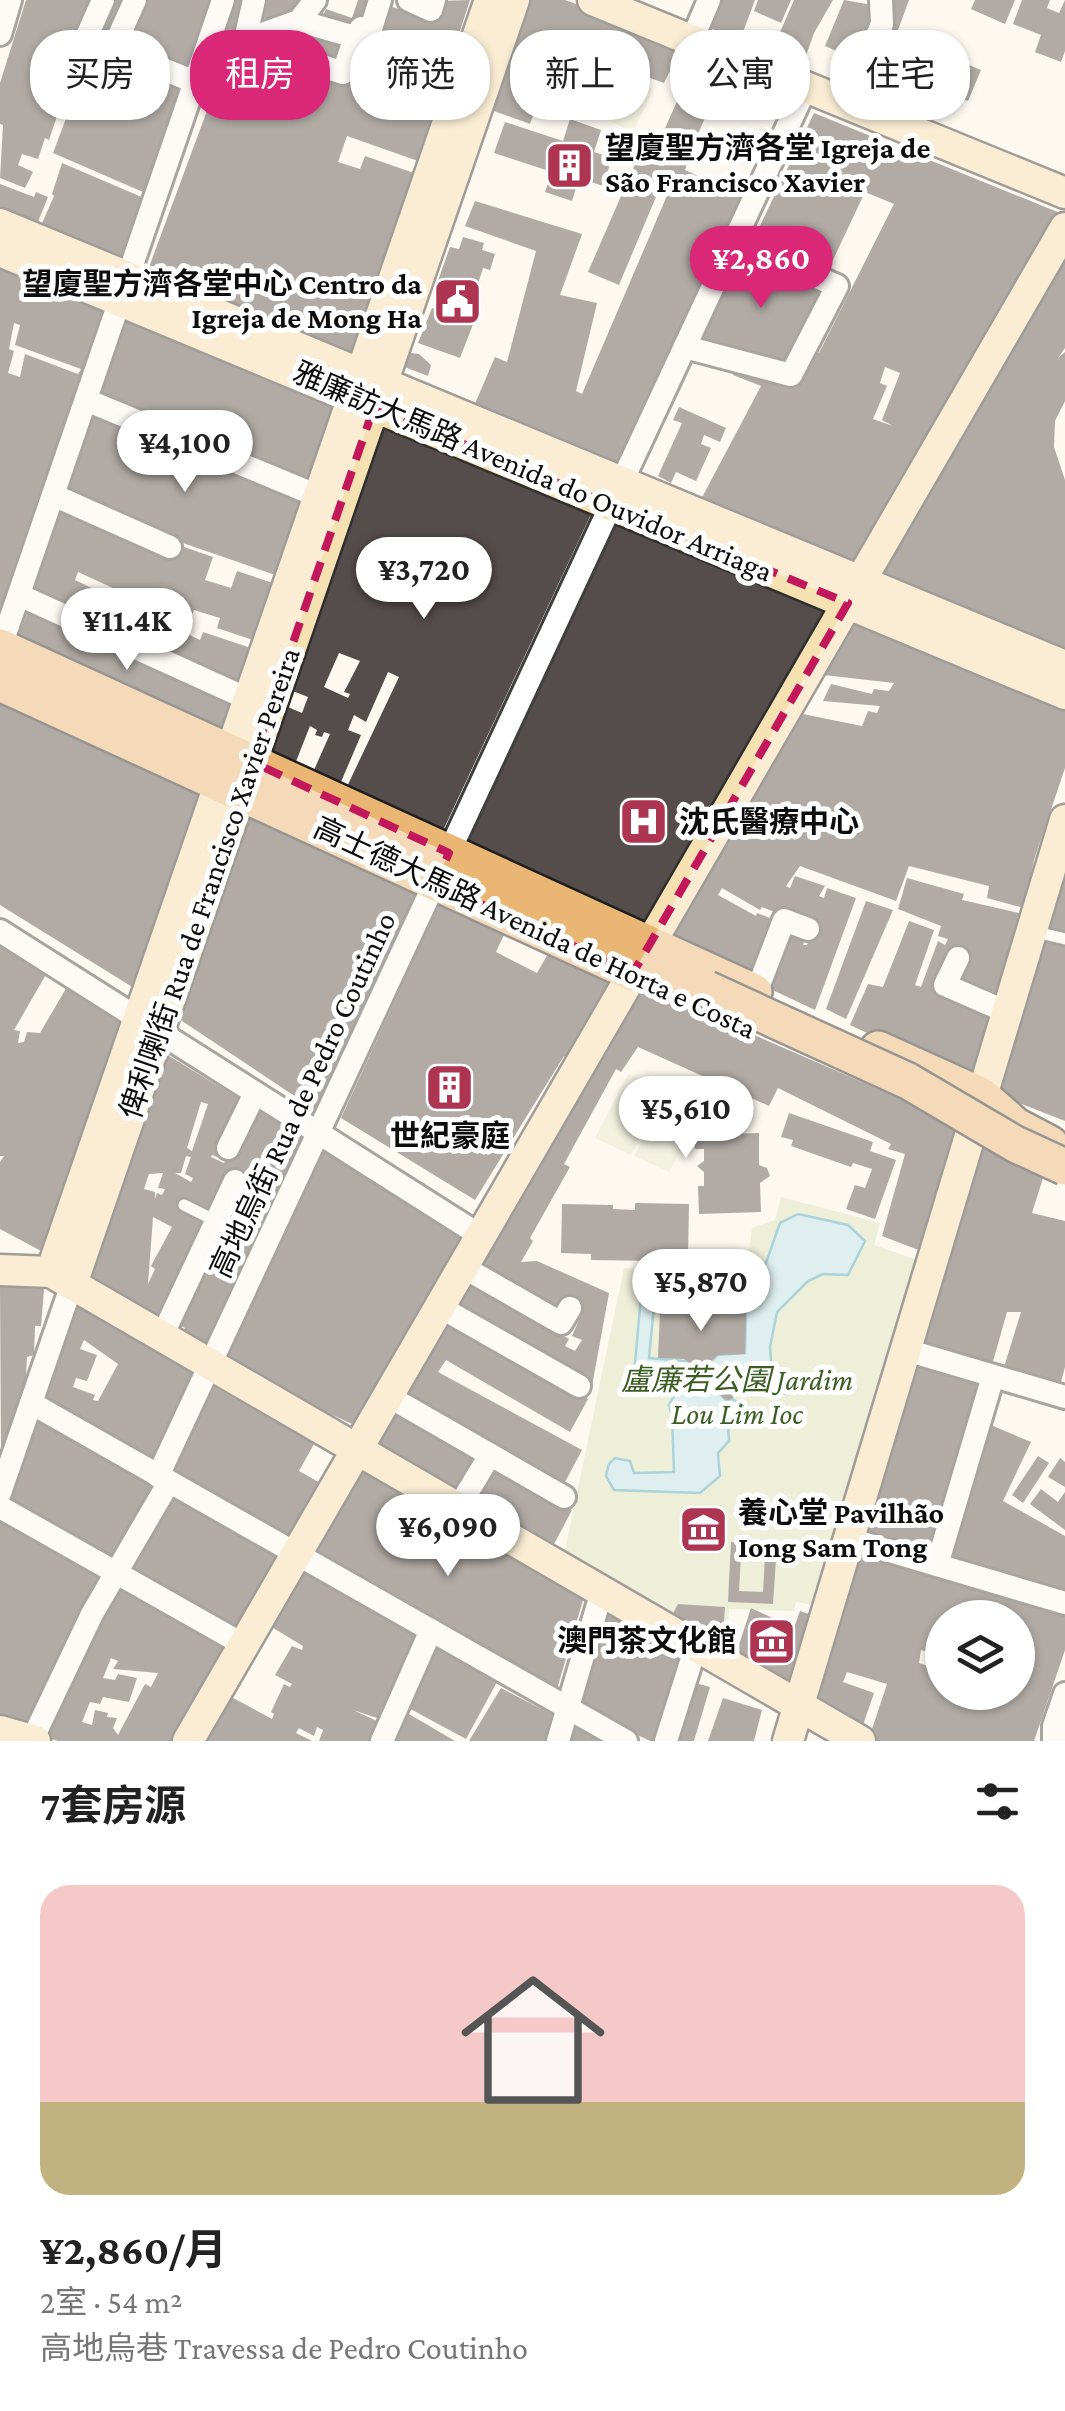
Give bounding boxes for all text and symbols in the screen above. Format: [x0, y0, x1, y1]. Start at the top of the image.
chip: 买房 [30, 30, 170, 120]
chip: 租房 [190, 30, 330, 120]
chip: 筛选 [350, 30, 490, 120]
chip: 新上 [510, 30, 650, 120]
chip: 公寓 [670, 30, 810, 120]
chip: 住宅 [830, 30, 970, 120]
place label: 望廈聖方濟各堂 Igreja de São Francisco Xavier [605, 131, 930, 198]
building icon: 望廈聖方濟各堂 Igreja de São Francisco Xavier [544, 139, 596, 191]
pin: ¥2,860 [680, 226, 842, 311]
text: ¥2,860 [712, 240, 810, 276]
place label: 望廈聖方濟各堂中心 Centro da Igreja de Mong Ha [23, 267, 422, 335]
public building icon: 望廈聖方濟各堂中心 Centro da Igreja de Mong Ha [431, 275, 483, 327]
street label: 雅廉訪大馬路 Avenida do Ouvidor Arriaga [288, 355, 778, 589]
pin: ¥4,100 [104, 410, 266, 495]
text: ¥4,100 [139, 424, 231, 460]
pin: ¥3,720 [343, 537, 505, 622]
text: ¥3,720 [378, 551, 470, 587]
pin: ¥11.4K [46, 588, 208, 673]
text: ¥11.4K [83, 602, 171, 638]
street label: 俾利喇街 Rua de Francisco Xavier Pereira [113, 643, 306, 1123]
hospital icon: 沈氏醫療中心 [618, 796, 670, 848]
place label: 沈氏醫療中心 [679, 805, 859, 838]
street label: 高士德大馬路 Avenida de Horta e Costa [309, 810, 762, 1045]
street label: 高地烏街 Rua de Pedro Coutinho [203, 907, 402, 1283]
building icon: 世紀豪庭 [424, 1061, 476, 1113]
pin: ¥5,610 [605, 1076, 767, 1161]
text: ¥5,610 [641, 1090, 731, 1126]
place label: 世紀豪庭 [390, 1119, 510, 1152]
pin: ¥5,870 [620, 1249, 782, 1334]
text: ¥5,870 [654, 1263, 748, 1299]
park label: 盧廉若公園 Jardim Lou Lim Ioc [621, 1363, 853, 1430]
pin: ¥6,090 [367, 1494, 529, 1579]
place label: 養心堂 Pavilhão Iong Sam Tong [738, 1496, 944, 1563]
museum icon: 養心堂 Pavilhão Iong Sam Tong [677, 1504, 729, 1556]
text: ¥6,090 [398, 1508, 498, 1544]
map controls [925, 1600, 1035, 1710]
button: layers [925, 1600, 1035, 1710]
museum icon: 澳門茶文化館 [746, 1615, 798, 1667]
place label: 澳門茶文化館 [557, 1624, 737, 1657]
icon: filters [970, 1774, 1025, 1829]
text: 7套房源 [40, 1782, 186, 1829]
icon: home [443, 1950, 623, 2130]
text: ¥2,860/月 [40, 2226, 227, 2273]
text: 2室 · 54 m² [40, 2284, 183, 2320]
text: 高地烏巷 Travessa de Pedro Coutinho [40, 2330, 528, 2366]

